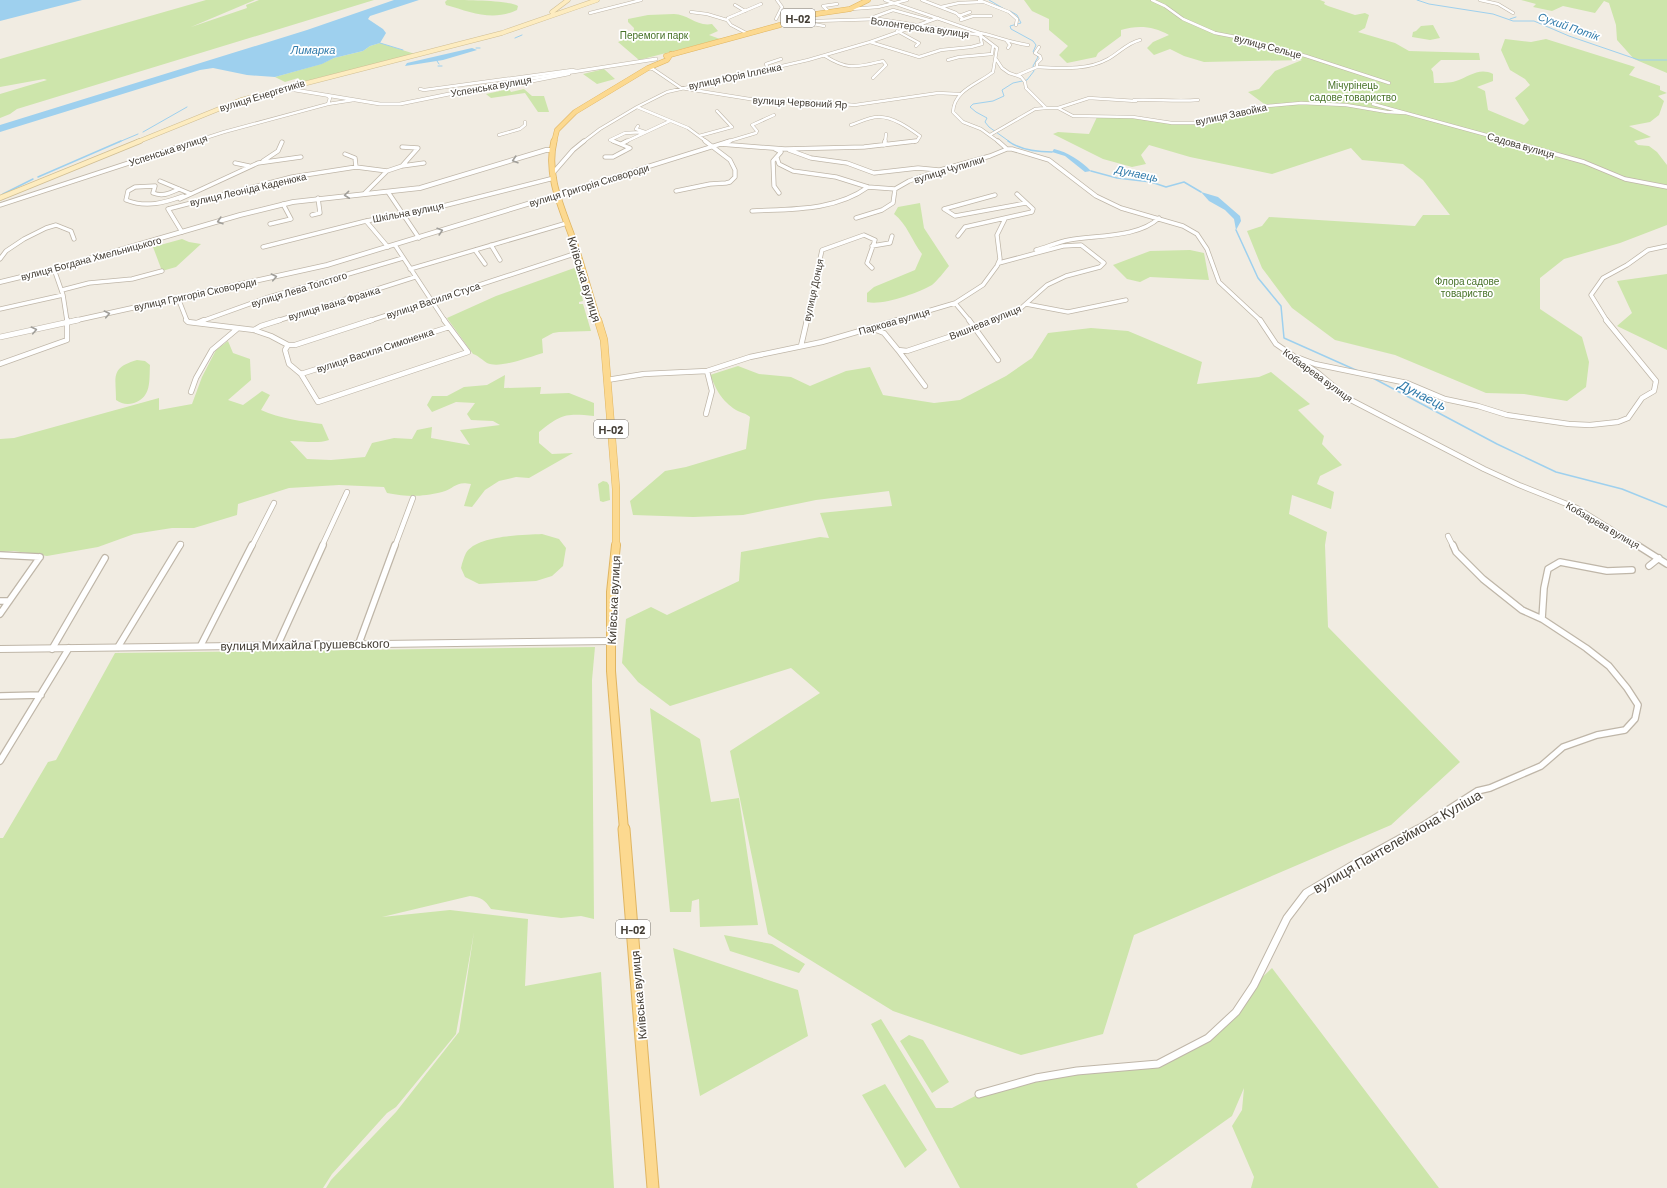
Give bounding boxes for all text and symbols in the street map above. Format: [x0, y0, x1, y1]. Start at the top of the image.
road number: Н-02 [781, 9, 815, 27]
water label: Сухий Потік [1537, 9, 1602, 43]
street label: Волонтерська вулиця [870, 14, 970, 40]
park label: Перемоги парк [620, 29, 689, 41]
street label: вулиця Сельце [1233, 31, 1303, 61]
water label: Лимарка [290, 43, 335, 56]
street label: вулиця Юрія Іллєнка [687, 60, 783, 92]
street label: Успенська вулиця [450, 73, 532, 99]
street label: вулиця Енергетиків [218, 76, 306, 114]
park label: Мічурінець садове товариство [1310, 79, 1397, 103]
street label: вулиця Червоний Яр [753, 94, 848, 110]
street label: вулиця Завойка [1194, 100, 1268, 127]
street label: Садова вулиця [1486, 130, 1556, 160]
street label: Успенська вулиця [127, 132, 209, 168]
street label: вулиця Чупилки [912, 153, 986, 185]
one-way arrow [511, 155, 518, 164]
street label: вулиця Григорія Сковороди [527, 161, 651, 209]
water label: Дунаець [1112, 162, 1160, 184]
street label: вулиця Леоніда Каденюка [189, 170, 308, 208]
one-way arrow [344, 190, 350, 199]
street label: Шкільна вулиця [371, 199, 445, 225]
one-way arrow [217, 216, 224, 225]
one-way arrow [436, 227, 443, 236]
street label: вулиця Богдана Хмельницького [19, 233, 163, 283]
street label: Київська вулиця [564, 234, 605, 324]
street label: вулиця Донця [801, 258, 825, 322]
street label: вулиця Лева Толстого [249, 269, 349, 309]
one-way arrow [271, 273, 278, 281]
street label: вулиця Григорія Сковороди [133, 275, 257, 313]
park label: Флора садове товариство [1435, 275, 1500, 299]
street label: вулиця Василя Стуса [385, 279, 482, 321]
street label: вулиця Івана Франка [287, 283, 382, 323]
street label: Вишнева вулиця [947, 302, 1023, 342]
street label: Паркова вулиця [857, 305, 931, 337]
one-way arrow [103, 310, 110, 318]
street label: вулиця Василя Симоненка [315, 325, 436, 375]
one-way arrow [31, 326, 37, 334]
street label: Кобзарева вулиця [1281, 346, 1355, 404]
water label: Дунаець [1395, 375, 1450, 414]
road number: Н-02 [594, 420, 628, 438]
street label: Кобзарева вулиця [1564, 499, 1642, 551]
street label: Київська вулиця [604, 555, 623, 645]
street label: вулиця Михайла Грушевського [220, 636, 390, 653]
street label: вулиця Пантелеймона Куліша [1310, 786, 1485, 896]
road number: Н-02 [616, 920, 650, 938]
street label: Київська вулиця [627, 950, 650, 1040]

